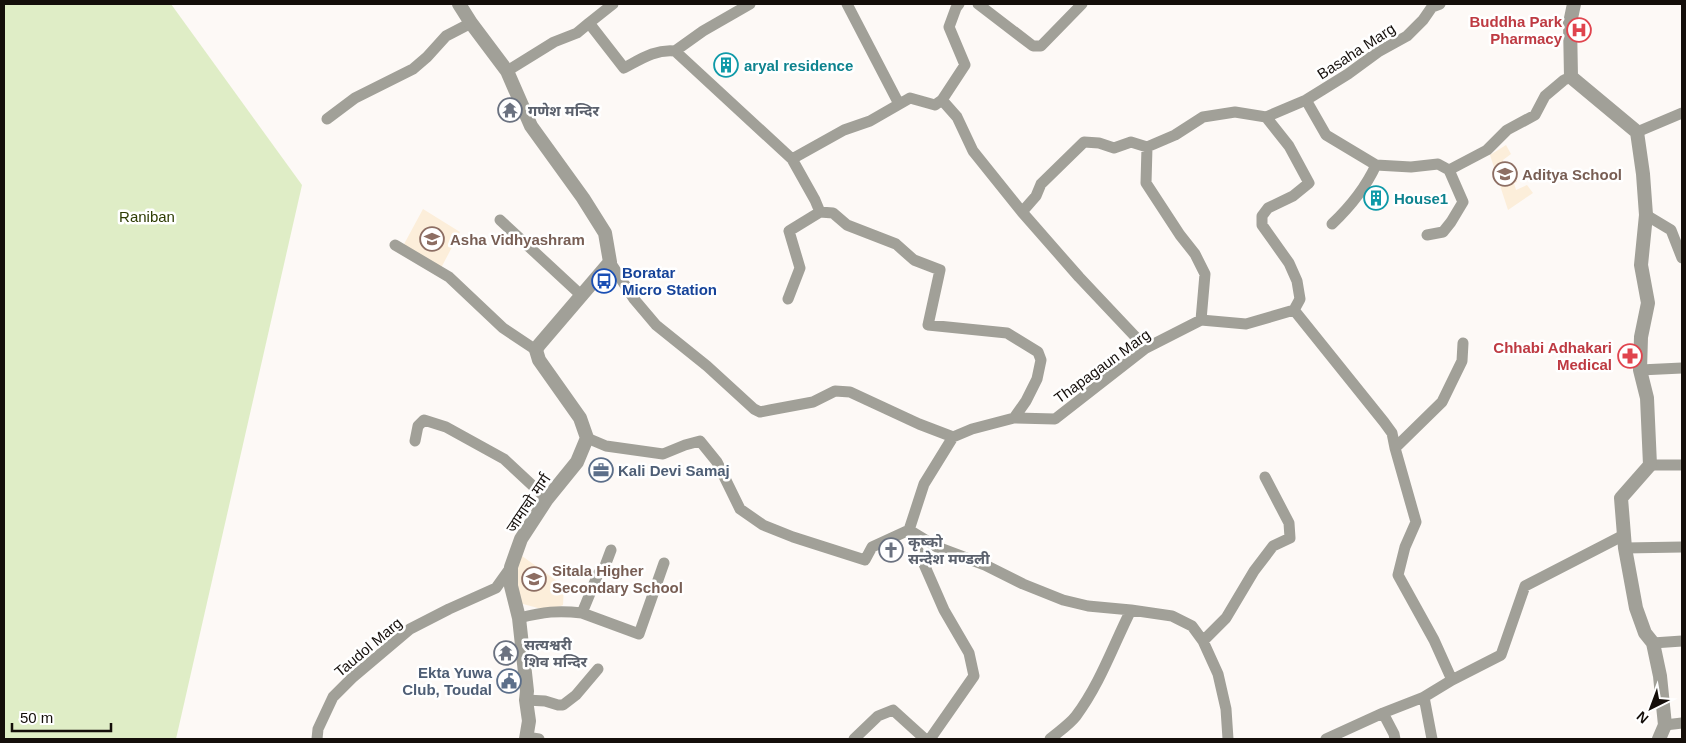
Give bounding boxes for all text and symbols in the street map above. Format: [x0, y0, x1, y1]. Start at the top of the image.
place label: Buddha Park Pharmacy [1469, 13, 1563, 47]
hospital icon: Buddha Park Pharmacy [1566, 17, 1592, 43]
street label: Basaha Marg [1314, 20, 1398, 82]
building icon: aryal residence [713, 52, 739, 78]
place label: aryal residence [744, 57, 853, 74]
temple icon: गणेश मन्दिर [497, 97, 523, 123]
place label: गणेश मन्दिर [528, 102, 599, 119]
school or university icon: Aditya School [1492, 161, 1518, 187]
place label: Aditya School [1522, 166, 1622, 183]
building icon: House1 [1363, 185, 1389, 211]
place label: House1 [1394, 190, 1448, 207]
park label: Raniban [119, 208, 175, 225]
school or university icon: Asha Vidhyashram [419, 226, 445, 252]
place label: Asha Vidhyashram [450, 231, 585, 248]
place label: Boratar Micro Station [622, 264, 717, 298]
bus stop icon: Boratar Micro Station [591, 268, 617, 294]
street label: Thapagaun Marg [1051, 326, 1153, 406]
place label: Chhabi Adhakari Medical [1493, 339, 1612, 373]
pharmacy icon: Chhabi Adhakari Medical [1617, 343, 1643, 369]
office icon: Kali Devi Samaj [588, 457, 614, 483]
place label: Kali Devi Samaj [618, 462, 730, 479]
street label: जामाचो मार्ग [502, 470, 554, 535]
place label: कृष्को सन्देश मण्डली [908, 533, 990, 567]
church icon: कृष्को सन्देश मण्डली [878, 537, 904, 563]
place label: Sitala Higher Secondary School [552, 562, 683, 596]
school or university icon: Sitala Higher Secondary School [521, 566, 547, 592]
street label: Taudol Marg [331, 614, 405, 680]
place label: सत्यश्वरी शिव मन्दिर [524, 636, 588, 670]
temple icon: सत्यश्वरी शिव मन्दिर [493, 640, 519, 666]
place label: Ekta Yuwa Club, Toudal [402, 664, 493, 698]
public building icon: Ekta Yuwa Club, Toudal [496, 668, 522, 694]
north arrow [1626, 683, 1676, 733]
scale bar [12, 700, 111, 732]
text: N [1633, 708, 1651, 727]
text: 50 m [20, 709, 53, 726]

